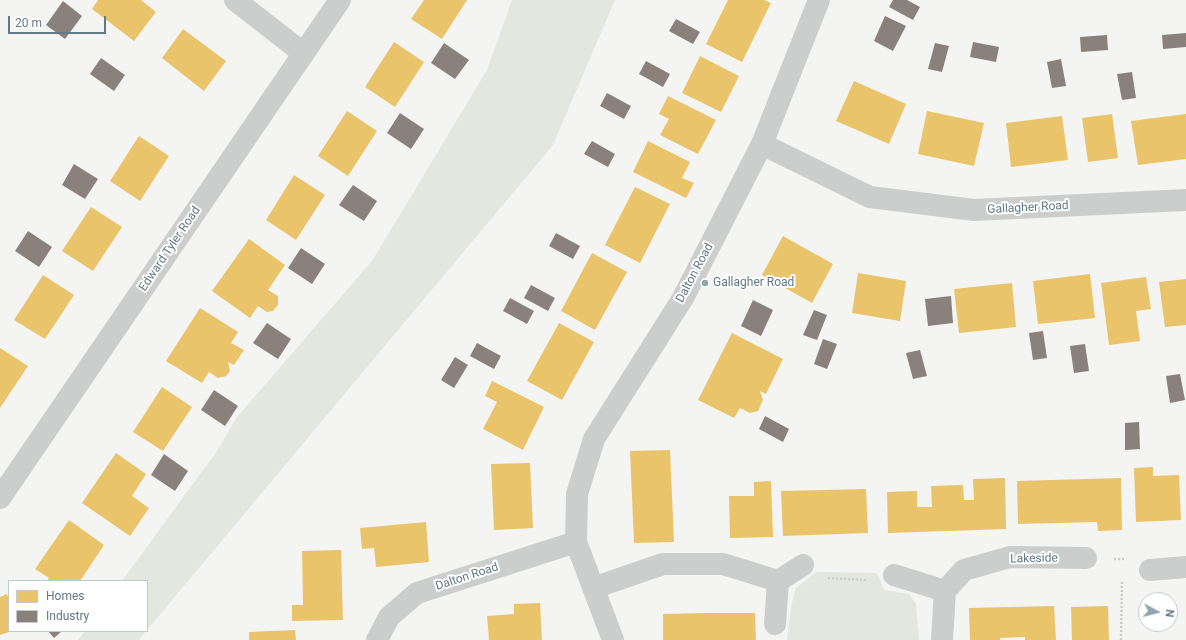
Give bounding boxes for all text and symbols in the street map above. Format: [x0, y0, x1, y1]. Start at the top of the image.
scale bar [10, 8, 108, 34]
text: 20 m [15, 16, 42, 30]
street label: Gallagher Road [987, 199, 1069, 217]
street label: Edward Tyler Road [136, 204, 204, 294]
street label: Dalton Road [673, 241, 717, 305]
place label: Gallagher Road [713, 276, 794, 290]
marker: Gallagher Road [700, 278, 710, 288]
street label: Lakeside [1010, 551, 1058, 567]
street label: Dalton Road [434, 560, 500, 594]
legend [8, 580, 148, 632]
text: Homes [46, 589, 84, 603]
north arrow [1138, 592, 1178, 632]
text: Industry [46, 609, 89, 623]
text: N [1162, 609, 1176, 618]

